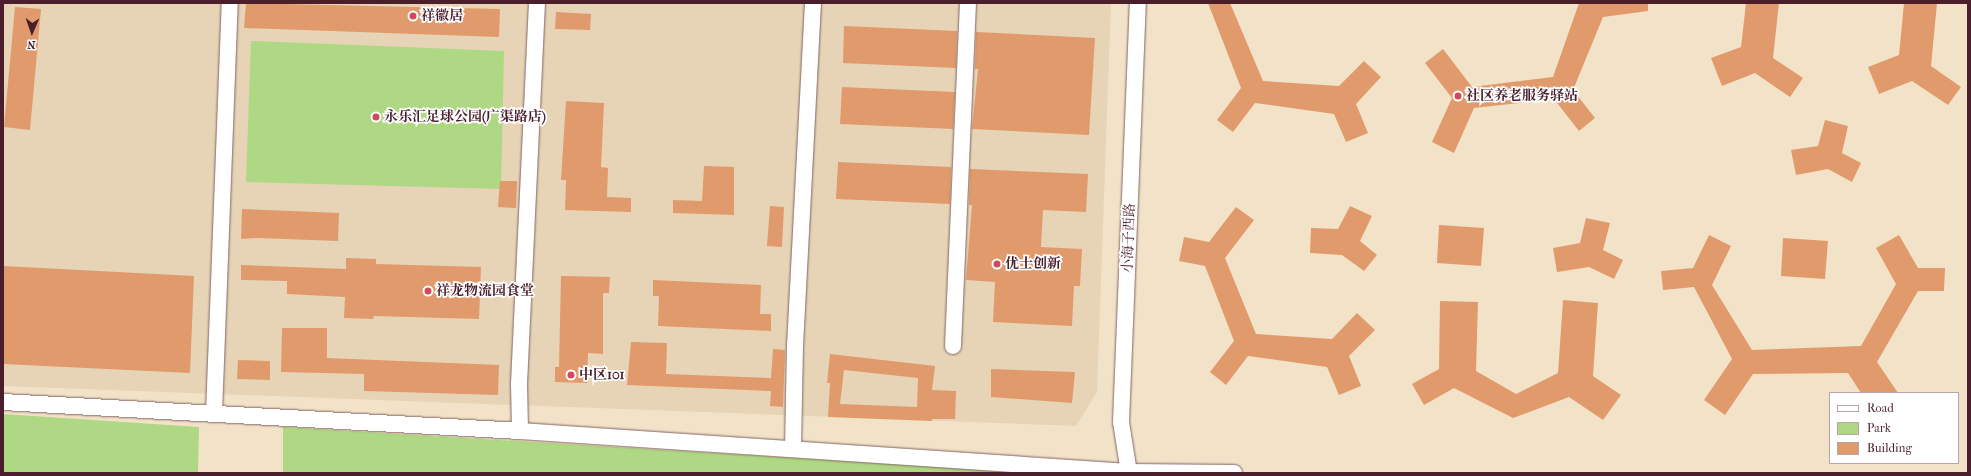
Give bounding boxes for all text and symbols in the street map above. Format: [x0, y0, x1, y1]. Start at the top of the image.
place label: 祥徽居 [421, 8, 463, 24]
marker: 祥徽居 [408, 11, 418, 21]
north arrow [12, 12, 52, 52]
text: N [27, 38, 36, 51]
place label: 社区养老服务驿站 [1466, 88, 1578, 104]
marker: 社区养老服务驿站 [1453, 91, 1463, 101]
place label: 永乐汇足球公园(广渠路店) [384, 109, 546, 125]
marker: 永乐汇足球公园(广渠路店) [371, 112, 381, 122]
street label: 小海子西路 [1119, 203, 1139, 273]
place label: 优士创新 [1005, 256, 1061, 272]
marker: 优士创新 [992, 259, 1002, 269]
place label: 祥龙物流园食堂 [436, 283, 534, 299]
marker: 祥龙物流园食堂 [423, 286, 433, 296]
place label: 中区101 [579, 367, 625, 383]
marker: 中区101 [566, 370, 576, 380]
legend [1829, 392, 1959, 464]
text: Road [1867, 401, 1894, 415]
text: Park [1867, 421, 1891, 435]
text: Building [1867, 441, 1912, 455]

